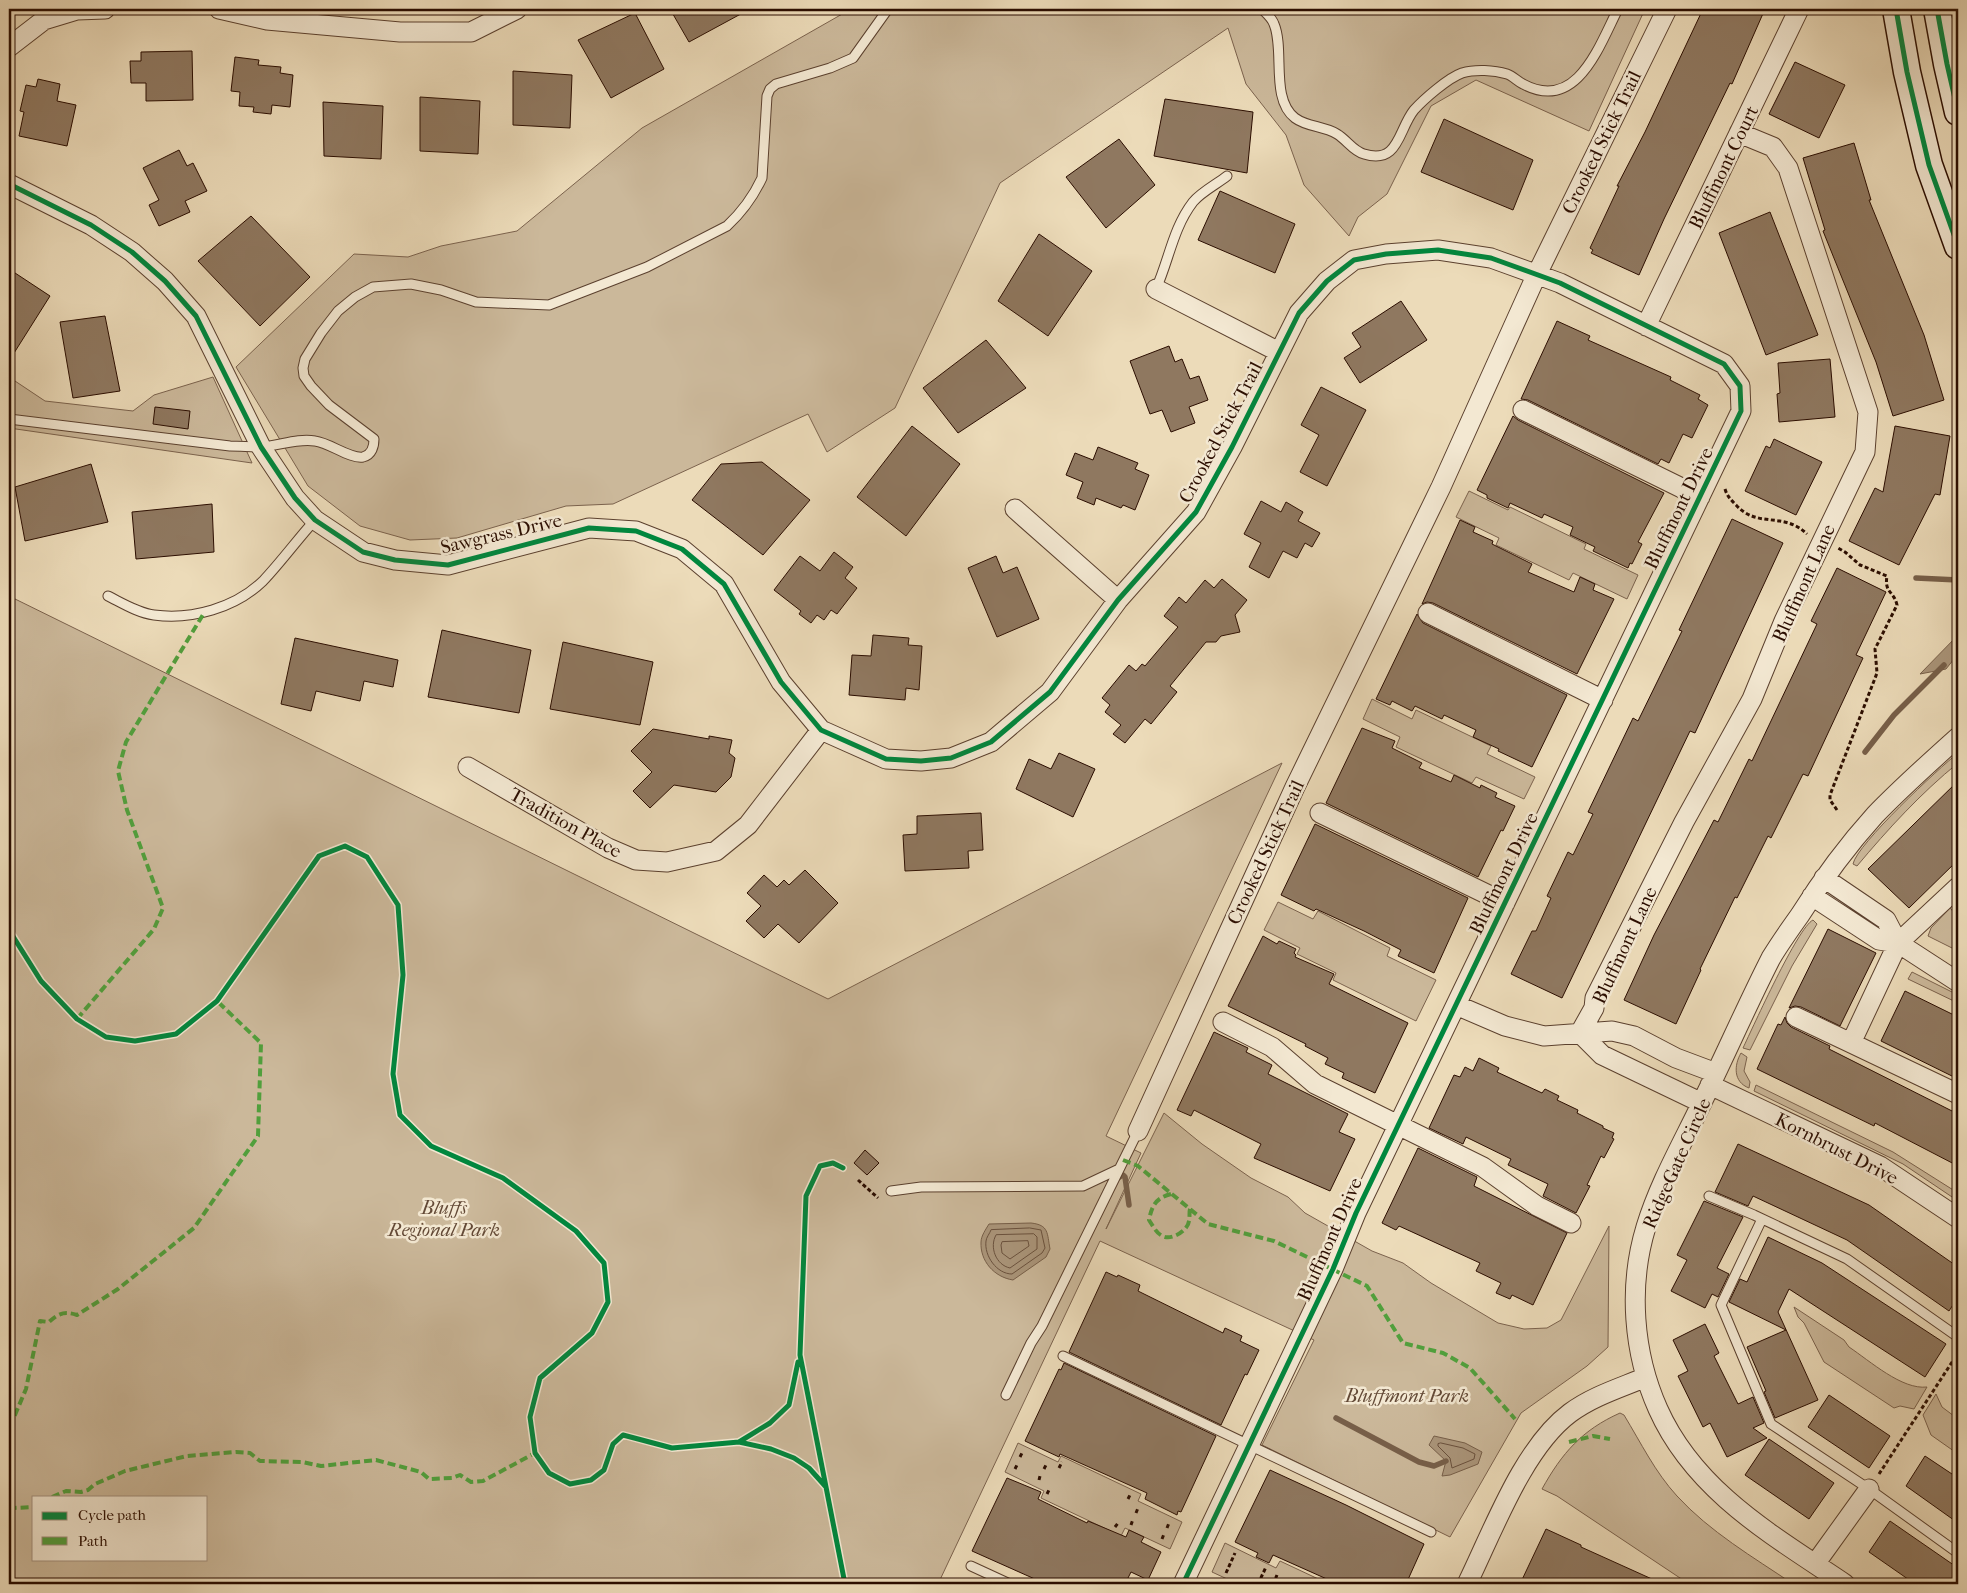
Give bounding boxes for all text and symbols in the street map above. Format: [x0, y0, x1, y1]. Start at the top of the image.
street label: Crooked Stick Trail [1558, 67, 1646, 218]
street label: Bluffmont Court [1685, 102, 1763, 233]
street label: Crooked Stick Trail [1174, 358, 1267, 507]
street label: Bluffmont Drive [1640, 444, 1718, 573]
street label: Sawgrass Drive [438, 509, 564, 559]
street label: Bluffmont Lane [1768, 521, 1840, 646]
street label: Crooked Stick Trail [1223, 777, 1309, 928]
street label: Tradition Place [506, 783, 625, 863]
street label: Bluffmont Drive [1465, 809, 1543, 938]
street label: Bluffmont Lane [1588, 883, 1662, 1008]
street label: RidgeGate Circle [1638, 1095, 1716, 1232]
street label: Kornbrust Drive [1771, 1108, 1902, 1189]
street label: Bluffmont Drive [1293, 1174, 1367, 1305]
park label: Bluffs Regional Park [386, 1197, 500, 1241]
park label: Bluffmont Park [1344, 1385, 1469, 1407]
legend [32, 1496, 208, 1560]
text: Cycle path [78, 1506, 146, 1524]
text: Path [78, 1532, 108, 1550]

